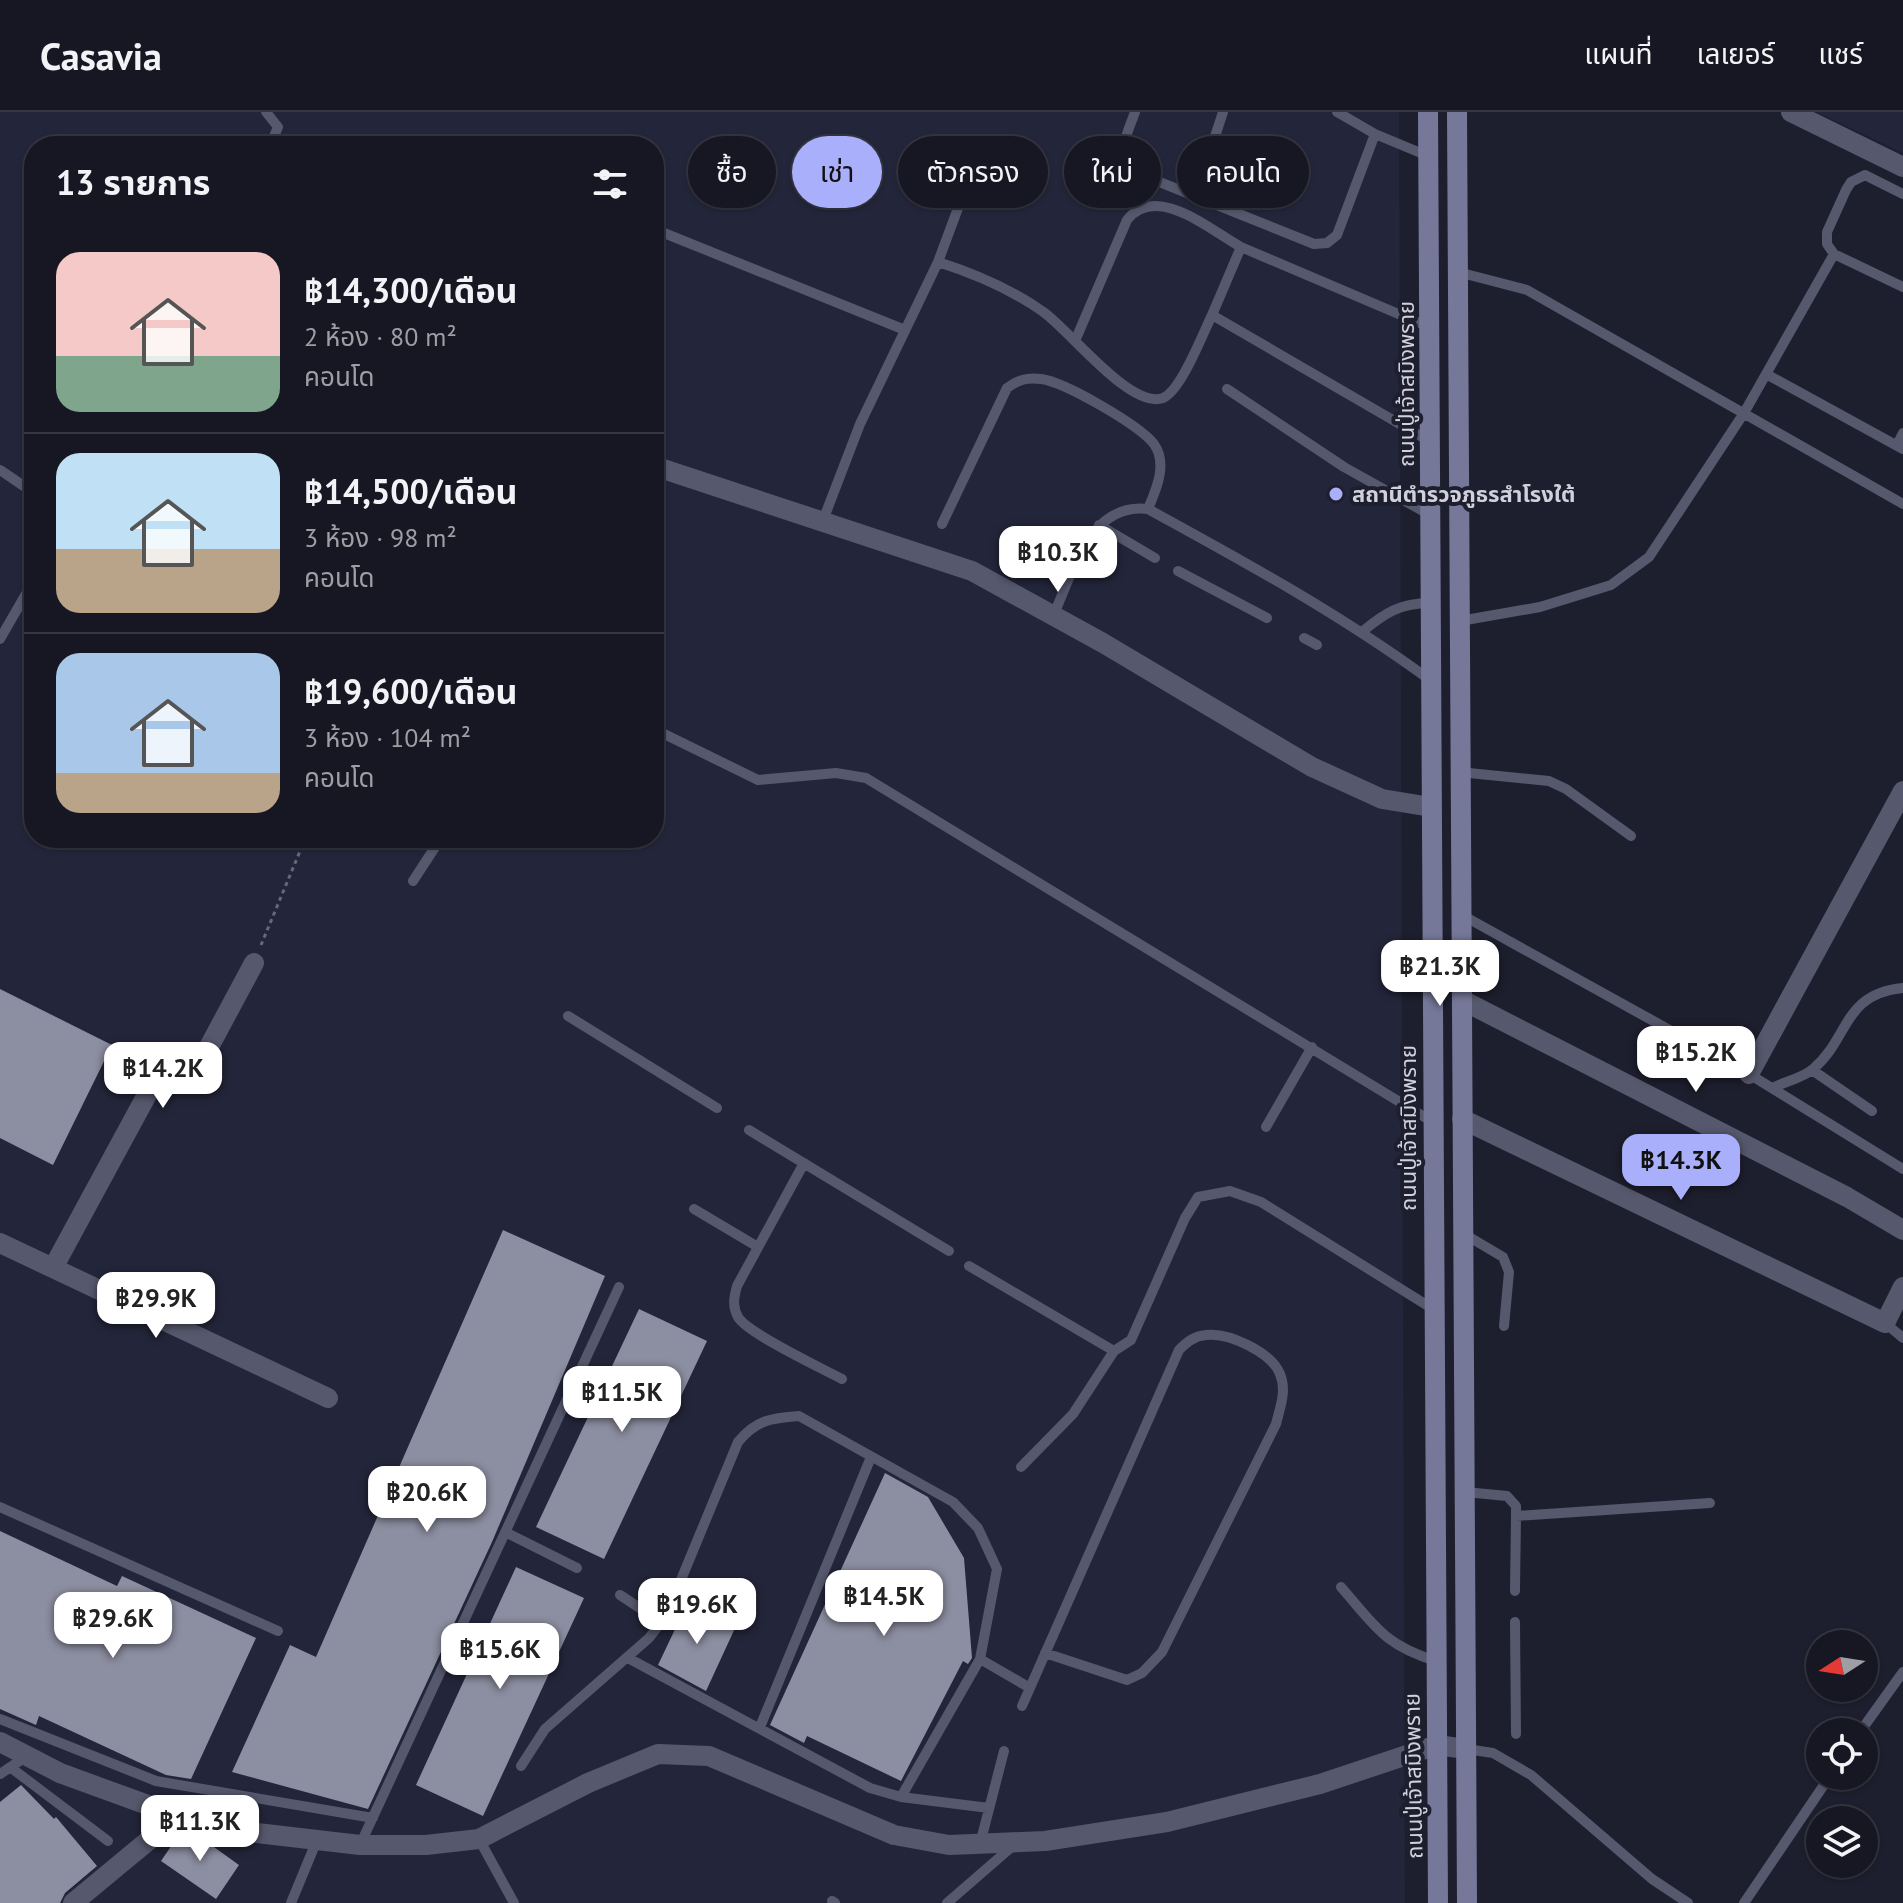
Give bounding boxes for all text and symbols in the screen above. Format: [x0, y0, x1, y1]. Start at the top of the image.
text: Casavia [40, 31, 162, 80]
text: แผนที่ [1584, 35, 1653, 72]
text: เลเยอร์ [1697, 35, 1774, 72]
text: แชร์ [1818, 35, 1863, 72]
chip: ซื้อ [688, 136, 776, 208]
chip: เช่า [792, 136, 882, 208]
chip: ตัวกรอง [898, 136, 1048, 208]
chip: ใหม่ [1064, 136, 1161, 208]
chip: คอนโด [1177, 136, 1309, 208]
text: 13 รายการ [56, 160, 210, 204]
icon: filters [588, 162, 632, 206]
text: ฿14,300/เดือน [304, 268, 518, 312]
icon: home [120, 284, 216, 380]
street label: ถนนปู่เจ้าสมิงพราย [1392, 301, 1420, 467]
text: 2 ห้อง · 80 m² [304, 320, 457, 353]
text: คอนโด [304, 360, 375, 393]
text: ฿14,500/เดือน [304, 469, 518, 513]
place label: สถานีตำรวจภูธรสำโรงใต้ [1352, 480, 1575, 508]
icon: home [120, 485, 216, 581]
marker: สถานีตำรวจภูธรสำโรงใต้ [1327, 485, 1345, 503]
text: 3 ห้อง · 98 m² [304, 521, 457, 554]
pin: ฿10.3K [993, 526, 1123, 594]
text: ฿10.3K [1017, 535, 1099, 568]
text: คอนโด [304, 561, 375, 594]
text: ฿19,600/เดือน [304, 669, 518, 713]
icon: home [120, 685, 216, 781]
text: 3 ห้อง · 104 m² [304, 721, 471, 754]
text: คอนโด [304, 761, 375, 794]
pin: ฿21.3K [1375, 940, 1505, 1008]
text: ฿21.3K [1399, 949, 1481, 982]
pin: ฿15.2K [1631, 1026, 1761, 1094]
text: ฿15.2K [1655, 1035, 1737, 1068]
pin: ฿14.2K [98, 1042, 228, 1110]
street label: ถนนปู่เจ้าสมิงพราย [1394, 1045, 1422, 1211]
text: ฿14.2K [122, 1051, 204, 1084]
pin: ฿14.3K [1616, 1134, 1746, 1202]
text: ฿14.3K [1640, 1143, 1722, 1176]
pin: ฿29.9K [91, 1272, 221, 1340]
text: ฿29.9K [115, 1281, 197, 1314]
pin: ฿11.5K [557, 1366, 687, 1434]
text: ฿11.5K [581, 1375, 663, 1408]
pin: ฿20.6K [362, 1466, 492, 1534]
text: ฿20.6K [386, 1475, 468, 1508]
pin: ฿14.5K [819, 1570, 949, 1638]
pin: ฿19.6K [632, 1578, 762, 1646]
text: ฿14.5K [843, 1579, 925, 1612]
text: ฿19.6K [656, 1587, 738, 1620]
pin: ฿29.6K [48, 1592, 178, 1660]
text: ฿29.6K [72, 1601, 154, 1634]
pin: ฿15.6K [435, 1623, 565, 1691]
north arrow [1806, 1630, 1878, 1702]
map controls [1806, 1630, 1878, 1878]
text: ฿15.6K [459, 1632, 541, 1665]
street label: ถนนปู่เจ้าสมิงพราย [1398, 1693, 1428, 1859]
button: locate [1806, 1718, 1878, 1790]
pin: ฿11.3K [135, 1795, 265, 1863]
text: ฿11.3K [159, 1804, 241, 1837]
button: layers [1806, 1806, 1878, 1878]

